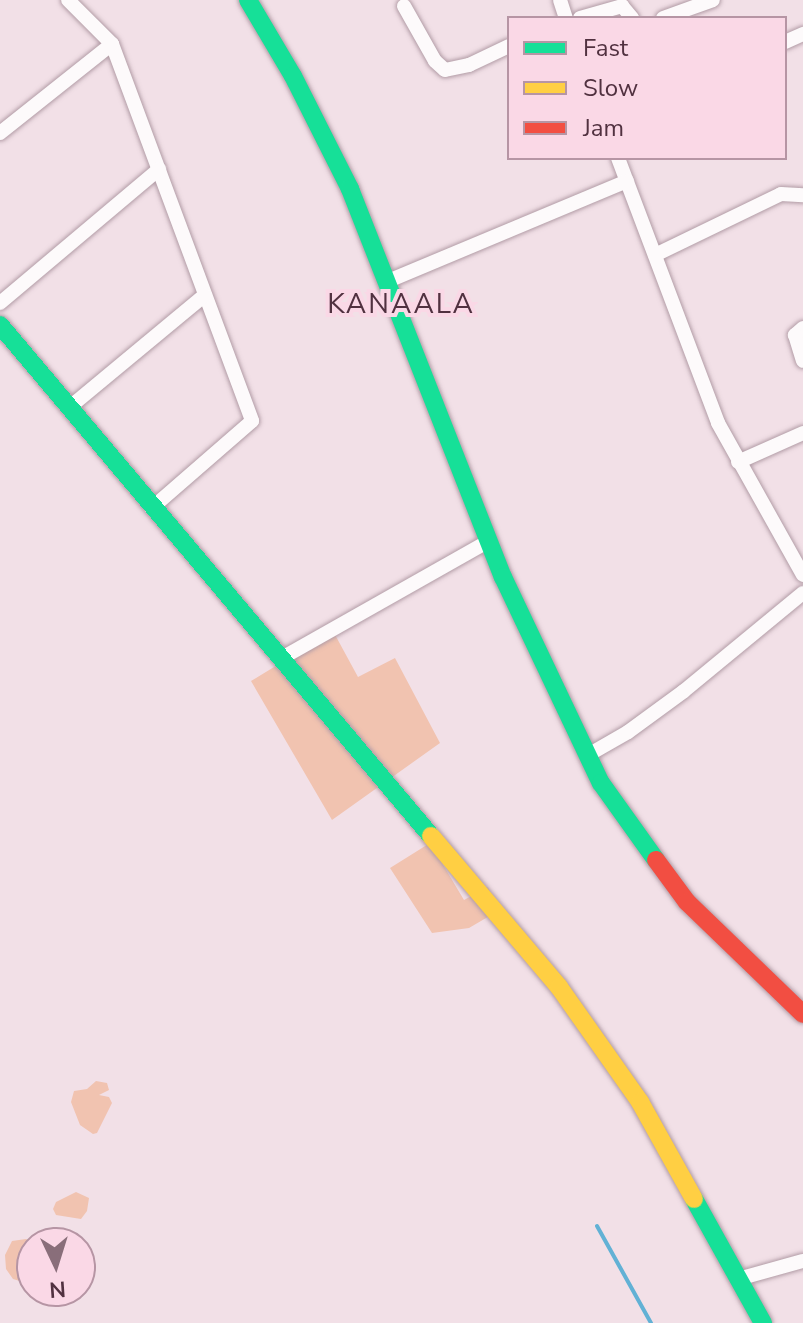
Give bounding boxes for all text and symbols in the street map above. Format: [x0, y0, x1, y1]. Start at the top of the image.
legend [507, 16, 787, 160]
text: Fast [583, 32, 628, 64]
text: Slow [583, 72, 638, 104]
text: Jam [583, 112, 624, 144]
district label: KANAALA [327, 287, 475, 321]
north arrow [16, 1227, 96, 1307]
text: N [48, 1273, 67, 1304]

